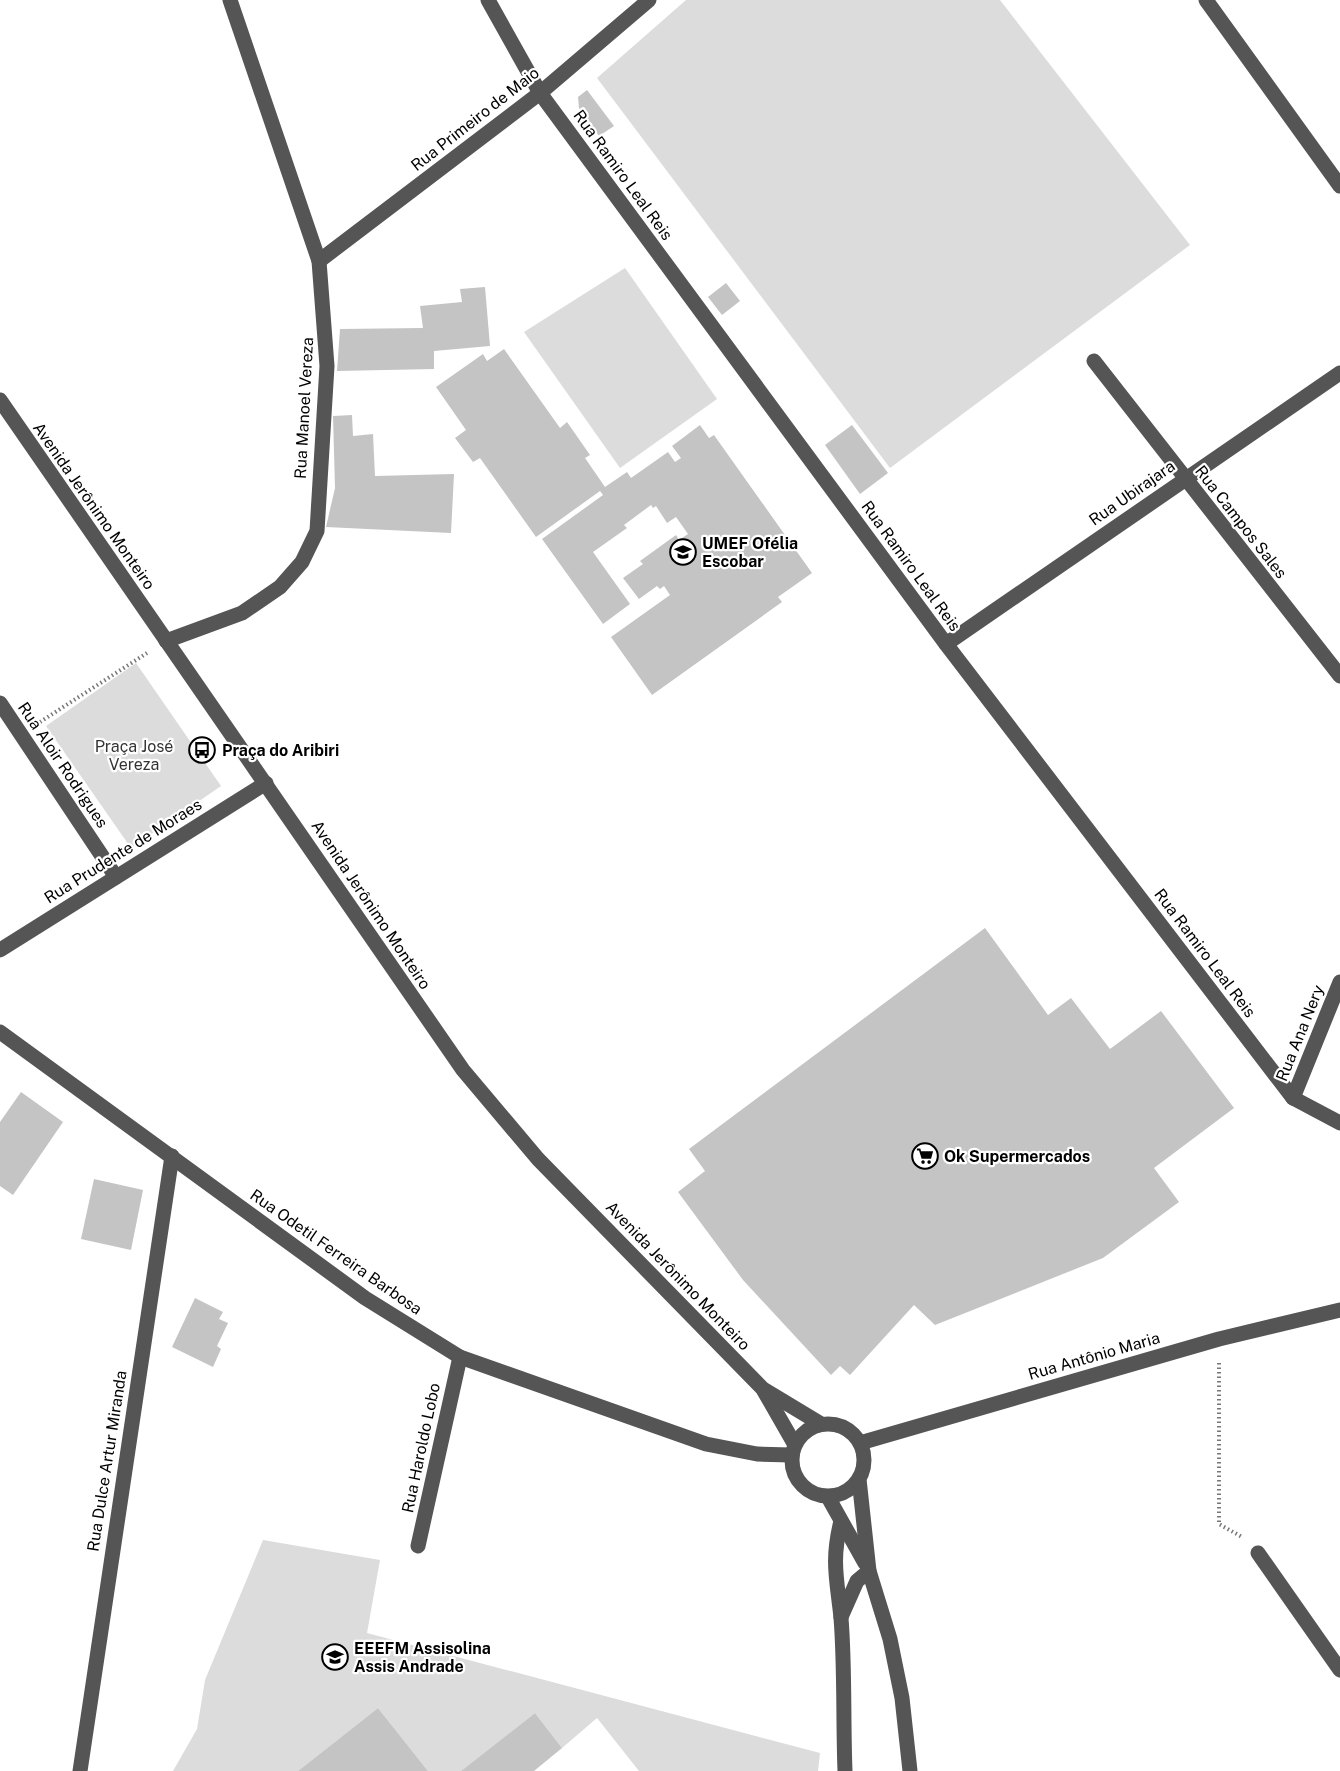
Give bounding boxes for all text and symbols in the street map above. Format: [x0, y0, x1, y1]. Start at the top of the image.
street label: Rua Primeiro de Maio [407, 63, 543, 175]
street label: Rua Ramiro Leal Reis [569, 106, 677, 244]
street label: Rua Manoel Vereza [291, 337, 317, 479]
street label: Avenida Jerônimo Monteiro [29, 419, 159, 593]
street label: Rua Ubirajara [1086, 456, 1178, 530]
street label: Rua Campos Sales [1191, 462, 1291, 582]
street label: Rua Ramiro Leal Reis [857, 497, 965, 635]
place label: UMEF Ofélia Escobar [702, 534, 798, 571]
school or university icon: UMEF Ofélia Escobar [668, 537, 698, 567]
street label: Rua Aloir Rodrigues [14, 699, 112, 831]
bus stop icon: Praça do Aribiri [187, 735, 217, 765]
park label: Praça José Vereza [95, 737, 173, 774]
place label: Praça do Aribiri [222, 741, 339, 760]
street label: Rua Prudente de Moraes [41, 795, 205, 907]
street label: Avenida Jerônimo Monteiro [307, 817, 435, 993]
street label: Rua Ramiro Leal Reis [1150, 885, 1260, 1021]
street label: Rua Ana Nery [1272, 982, 1328, 1084]
supermarket icon: Ok Supermercados [910, 1141, 940, 1171]
place label: Ok Supermercados [944, 1147, 1090, 1166]
street label: Rua Odetil Ferreira Barbosa [246, 1185, 426, 1319]
street label: Avenida Jerônimo Monteiro [602, 1198, 754, 1354]
street label: Rua Antônio Maria [1026, 1328, 1162, 1384]
street label: Rua Dulce Artur Miranda [83, 1369, 131, 1553]
street label: Rua Haroldo Lobo [398, 1381, 444, 1515]
place label: EEEFM Assisolina Assis Andrade [354, 1639, 491, 1676]
school or university icon: EEEFM Assisolina Assis Andrade [320, 1642, 350, 1672]

